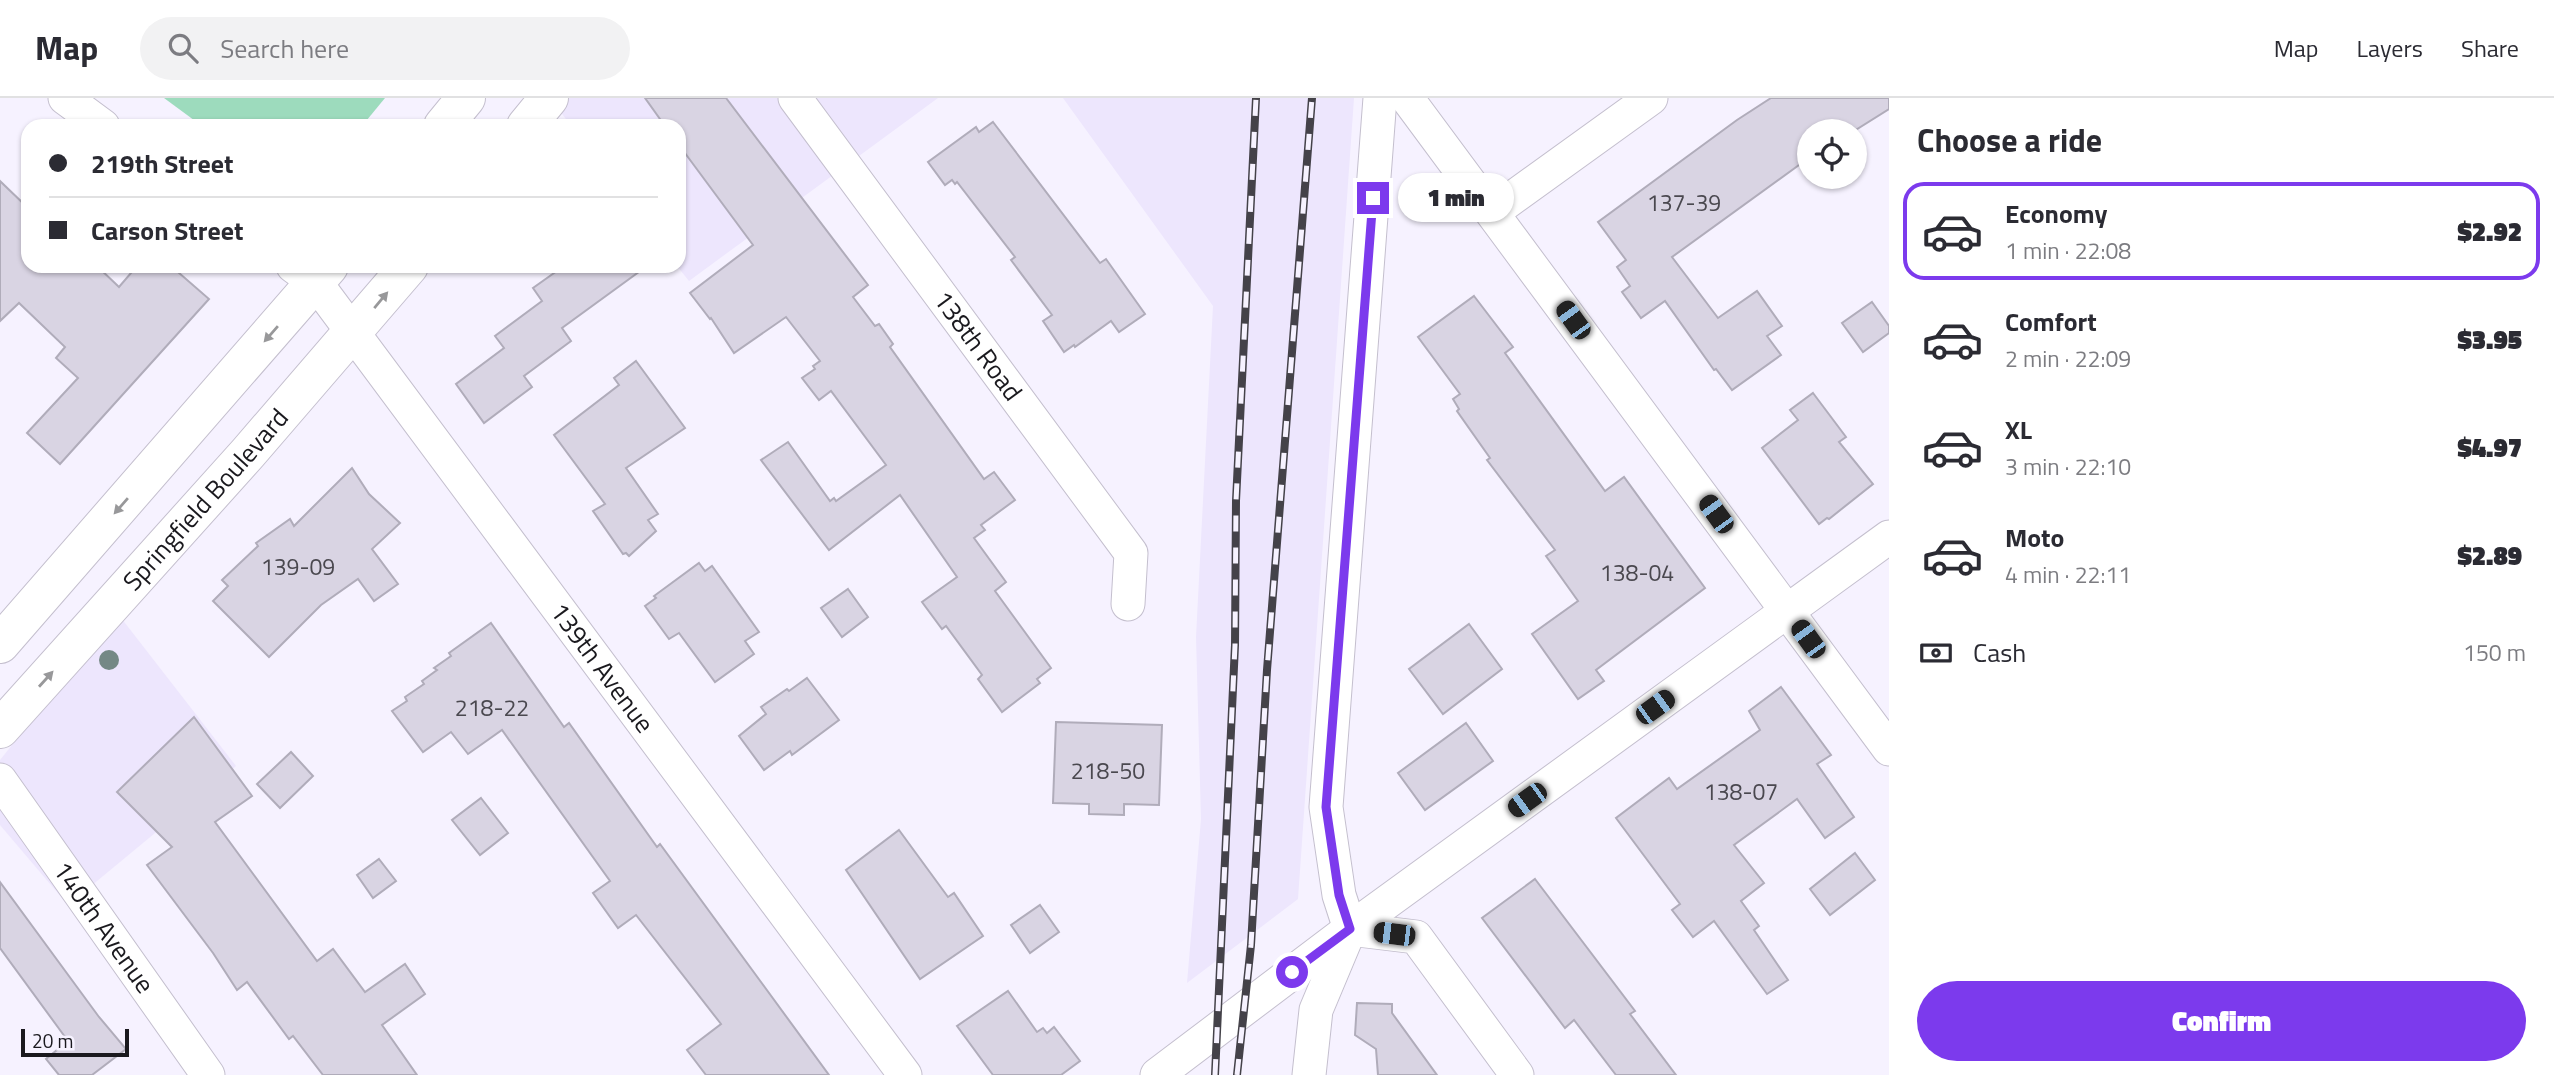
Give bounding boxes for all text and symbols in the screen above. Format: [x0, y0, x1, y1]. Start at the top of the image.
search box [140, 17, 630, 80]
text: Map [35, 23, 98, 73]
icon: search [164, 29, 202, 67]
text: Search here [220, 29, 349, 68]
text: Map [2274, 30, 2319, 66]
text: Layers [2357, 30, 2423, 66]
text: Share [2461, 30, 2519, 66]
text: Choose a ride [1917, 116, 2102, 164]
map controls [1797, 119, 1867, 189]
button: locate [1797, 119, 1867, 189]
text: 219th Street [91, 144, 233, 183]
callout: 1 min [1398, 174, 1513, 222]
text: 1 min [1427, 180, 1485, 215]
route end [1357, 182, 1389, 214]
house number: 137-39 [1647, 185, 1721, 220]
text: Economy [2005, 194, 2107, 233]
icon: car [1921, 200, 1984, 263]
text: Carson Street [91, 211, 243, 250]
text: $2.92 [2457, 212, 2522, 251]
text: 1 min · 22:08 [2005, 233, 2131, 268]
street label: 138th Road [924, 282, 1032, 409]
one-way arrow [373, 291, 388, 308]
car [1553, 297, 1594, 343]
text: Comfort [2005, 302, 2097, 341]
icon: car [1921, 308, 1984, 371]
text: $3.95 [2457, 320, 2522, 359]
one-way arrow [263, 325, 279, 343]
text: 2 min · 22:09 [2005, 341, 2131, 376]
street label: Springfield Boulevard [113, 399, 297, 599]
text: XL [2005, 410, 2032, 449]
icon: car [1921, 416, 1984, 479]
text: $4.97 [2457, 428, 2522, 467]
text: 3 min · 22:10 [2005, 449, 2131, 484]
car [1696, 491, 1737, 537]
one-way arrow [114, 497, 129, 514]
text: Moto [2005, 518, 2064, 557]
icon: car [1921, 524, 1984, 587]
text: $2.89 [2457, 536, 2522, 575]
house number: 139-09 [261, 549, 335, 584]
house number: 138-04 [1600, 555, 1674, 590]
text: 4 min · 22:11 [2005, 557, 2131, 592]
street label: 139th Avenue [541, 594, 664, 741]
car [1788, 616, 1829, 662]
text: Cash [1973, 633, 2026, 672]
icon: cash [1917, 634, 1955, 672]
text: 150 m [2463, 635, 2526, 670]
one-way arrow [37, 671, 53, 688]
car [1632, 686, 1679, 728]
house number: 218-22 [455, 690, 529, 725]
house number: 218-50 [1071, 753, 1145, 788]
house number: 138-07 [1704, 774, 1778, 809]
car [1504, 779, 1551, 821]
street label: 140th Avenue [44, 853, 164, 1001]
car [1372, 921, 1417, 947]
route start [1276, 956, 1308, 988]
button: Confirm [1917, 981, 2526, 1061]
scale bar [21, 1026, 130, 1058]
text: 20 m [32, 1026, 73, 1055]

